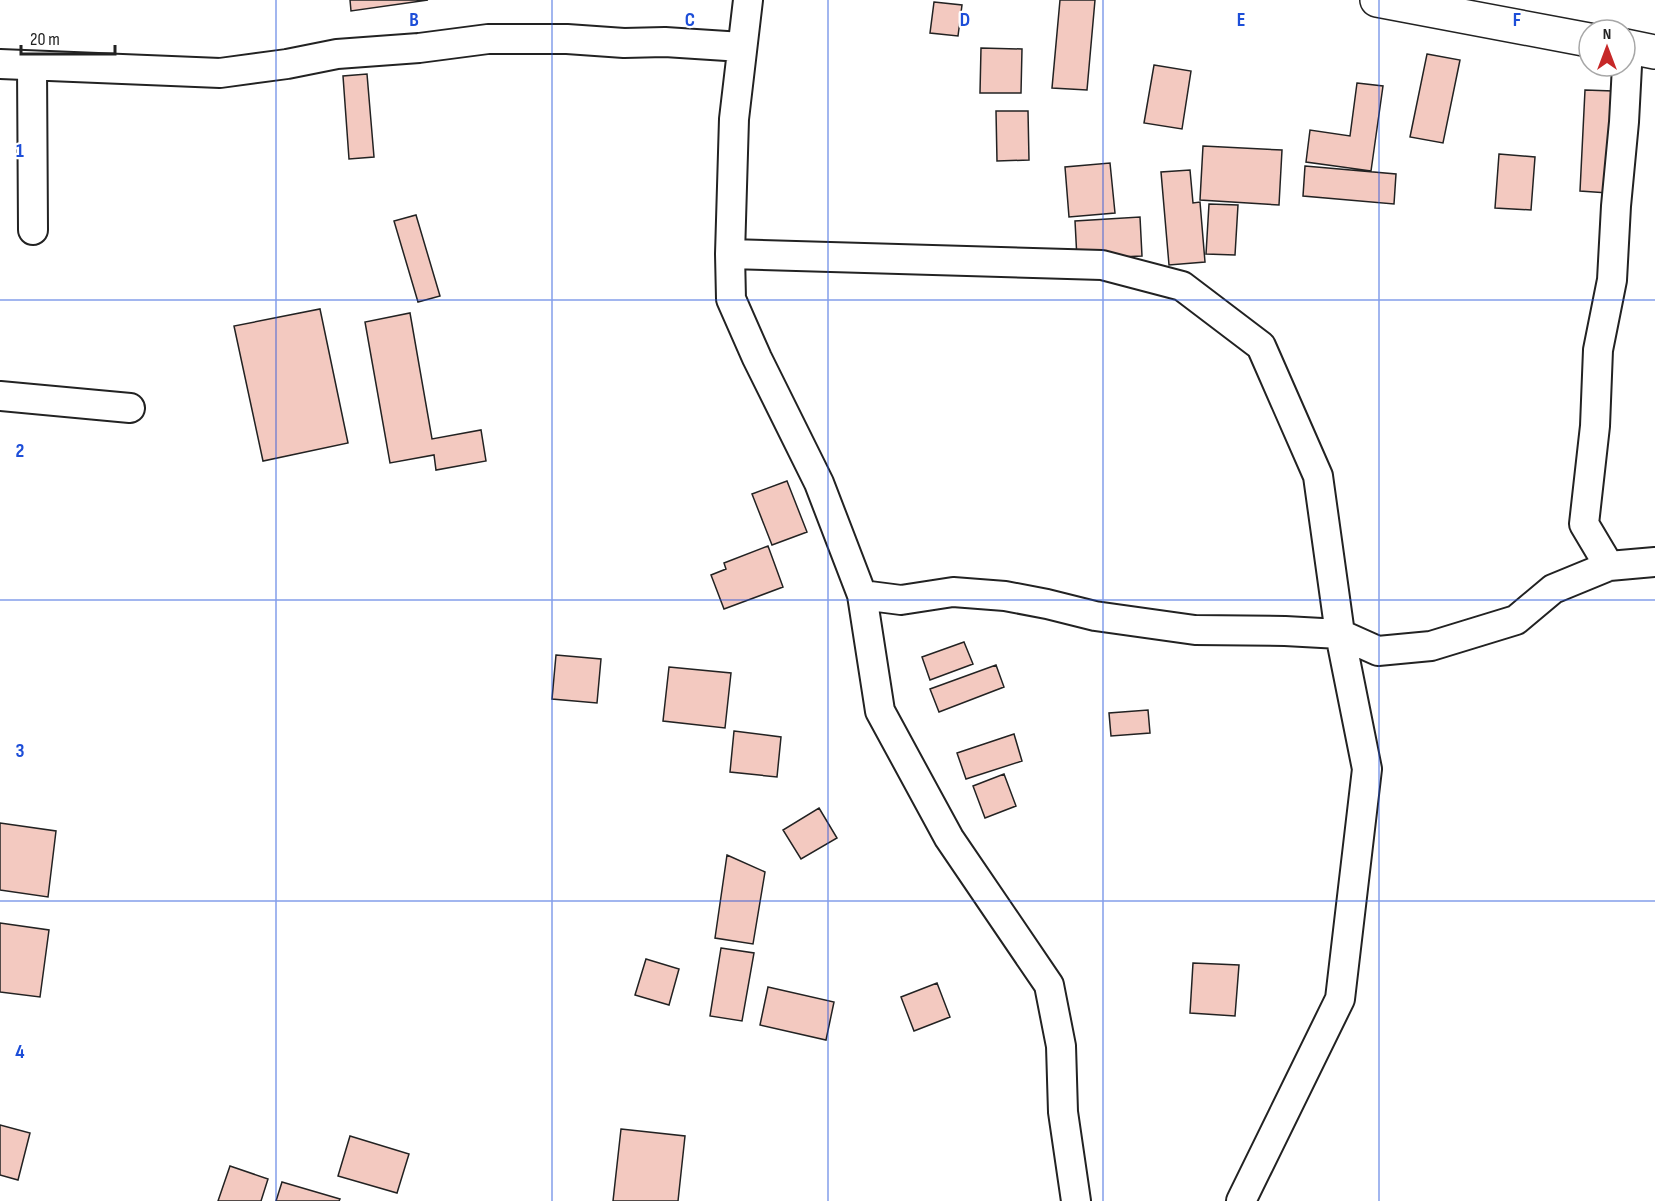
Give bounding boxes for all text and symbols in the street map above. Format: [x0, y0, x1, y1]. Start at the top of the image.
text: B [409, 8, 419, 32]
text: C [685, 8, 695, 32]
text: D [960, 8, 970, 32]
text: E [1237, 8, 1245, 32]
text: F [1513, 8, 1521, 32]
scale bar [21, 18, 116, 56]
north arrow [1577, 18, 1637, 78]
text: N [1603, 25, 1611, 44]
text: 20 m [30, 29, 60, 50]
text: 1 [16, 139, 24, 163]
text: 2 [16, 439, 24, 463]
text: 3 [16, 739, 25, 763]
text: 4 [15, 1040, 25, 1064]

